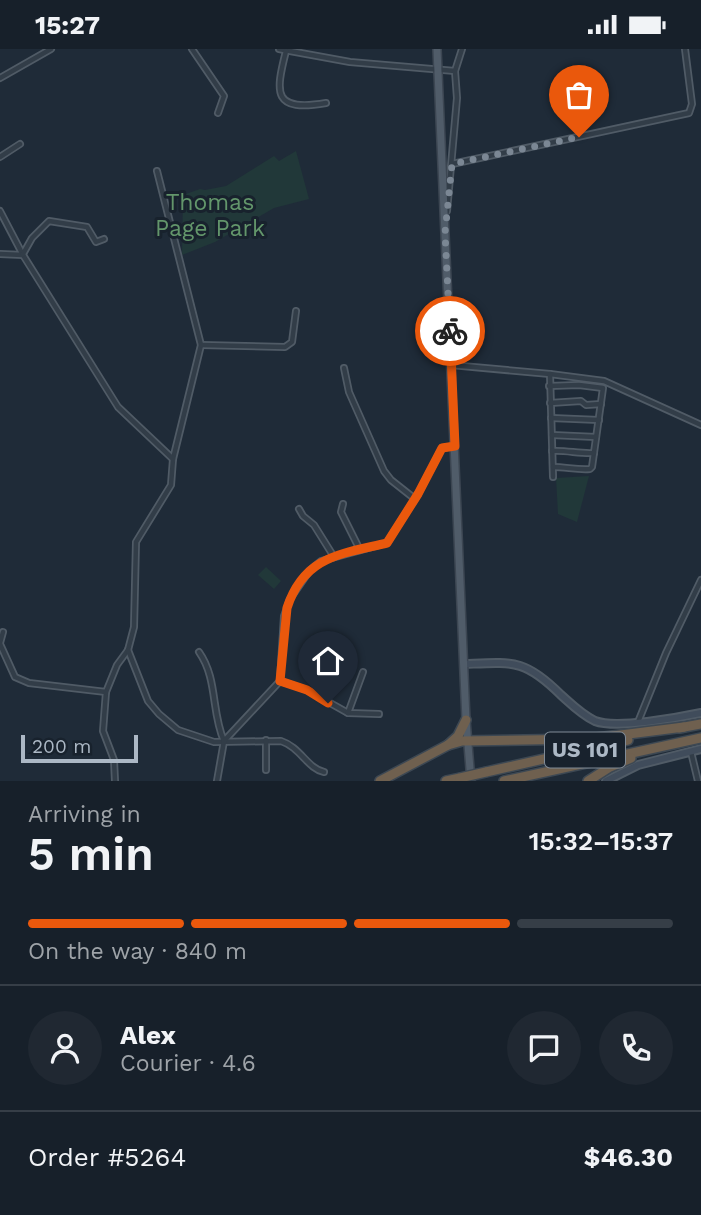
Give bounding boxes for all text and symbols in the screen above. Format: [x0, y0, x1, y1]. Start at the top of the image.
text: 15:27 [35, 10, 100, 40]
pin [549, 65, 609, 137]
icon: bag [560, 76, 598, 114]
park label: Thomas Page Park [155, 189, 265, 242]
courier [415, 296, 485, 366]
icon: bike [431, 312, 469, 350]
pin [298, 631, 358, 703]
icon: home [309, 642, 347, 680]
scale bar [21, 732, 138, 764]
road number: US 101 [545, 733, 625, 767]
text: 200 m [32, 735, 91, 758]
text: Arriving in [28, 801, 141, 828]
text: 15:32–15:37 [529, 826, 673, 856]
text: 5 min [28, 827, 154, 881]
text: On the way · 840 m [28, 938, 247, 965]
button: person [28, 1011, 102, 1085]
button: chat [507, 1011, 581, 1085]
button: phone [599, 1011, 673, 1085]
text: Alex [120, 1020, 176, 1050]
text: Courier · 4.6 [120, 1050, 256, 1077]
text: Order #5264 [28, 1142, 186, 1172]
text: $46.30 [584, 1142, 673, 1172]

